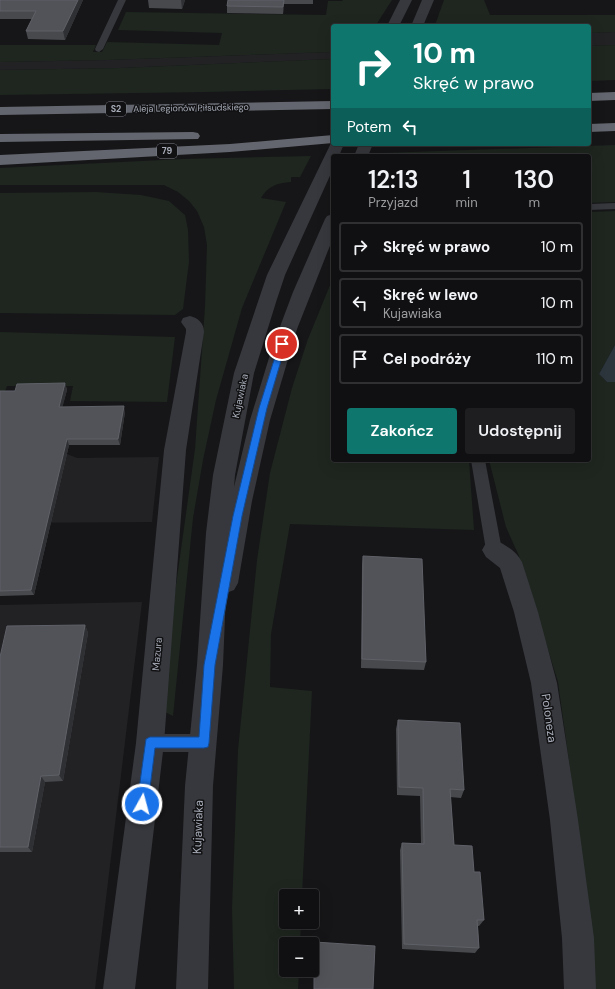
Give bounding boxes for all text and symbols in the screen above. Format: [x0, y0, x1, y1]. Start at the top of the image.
text: 10 m [413, 35, 476, 72]
icon: right [347, 40, 399, 92]
text: Skręć w prawo [413, 71, 534, 95]
street label: Aleja Legionów Piłsudskiego [133, 101, 249, 115]
road number: S2 [106, 102, 126, 116]
icon: left [399, 116, 421, 138]
text: Potem [347, 117, 391, 137]
road number: 79 [157, 144, 177, 158]
text: 12:13 [368, 164, 419, 195]
text: 1 [462, 164, 471, 195]
text: 130 [515, 164, 554, 195]
text: Przyjazd [368, 194, 418, 211]
text: min [455, 194, 478, 211]
text: m [529, 194, 540, 211]
icon: right [349, 236, 371, 258]
text: Skręć w prawo [383, 237, 490, 257]
text: 10 m [541, 237, 573, 257]
text: Skręć w lewo [383, 285, 478, 305]
icon: left [349, 292, 371, 314]
text: 10 m [541, 293, 573, 313]
text: Kujawiaka [383, 305, 442, 322]
pin [265, 327, 299, 361]
icon: arrive [271, 333, 293, 355]
icon: arrive [349, 348, 371, 370]
text: Cel podróży [383, 349, 471, 369]
text: 110 m [536, 349, 573, 369]
street label: Kujawiaka [229, 373, 251, 419]
button: Zakończ [347, 408, 457, 454]
button: Udostępnij [465, 408, 575, 454]
street label: Mazura [149, 637, 165, 671]
street label: Poloneza [538, 693, 560, 743]
position arrow [121, 783, 163, 825]
street label: Kujawiaka [189, 800, 207, 854]
map controls [279, 889, 319, 977]
button: + [279, 889, 319, 929]
button: − [279, 937, 319, 977]

